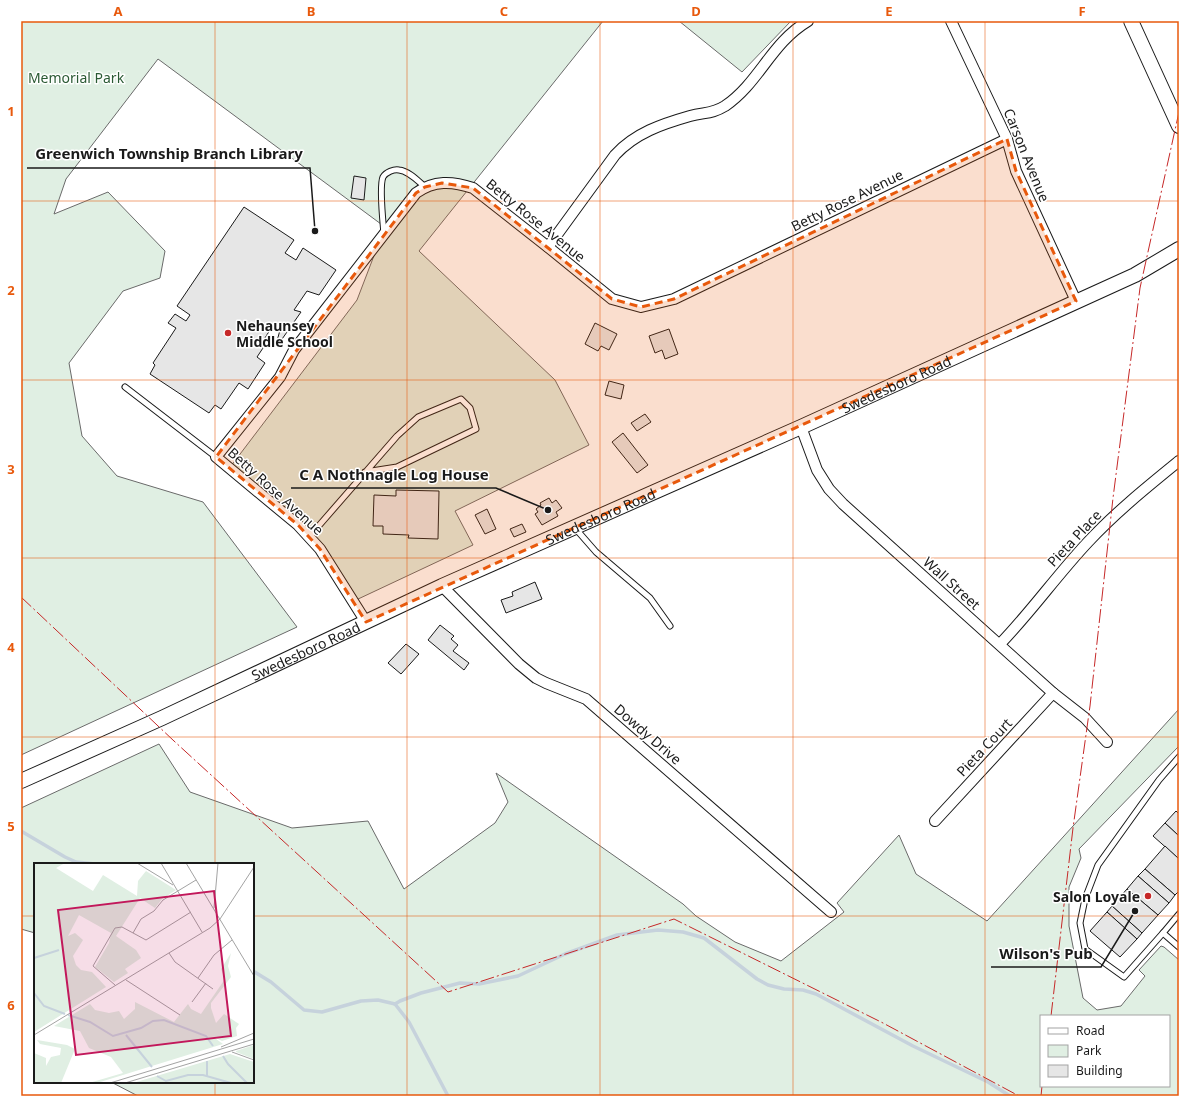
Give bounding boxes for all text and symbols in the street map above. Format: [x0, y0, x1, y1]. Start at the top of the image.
text: A [114, 2, 123, 20]
text: B [307, 2, 315, 20]
text: C [500, 2, 508, 20]
text: D [691, 2, 701, 20]
text: E [885, 2, 893, 20]
text: F [1078, 2, 1086, 20]
park label: Memorial Park [28, 68, 125, 87]
text: 1 [7, 102, 15, 120]
street label: Carson Avenue [1000, 105, 1054, 205]
callout: Greenwich Township Branch Library [27, 141, 310, 168]
text: Greenwich Township Branch Library [35, 143, 303, 163]
street label: Betty Rose Avenue [788, 165, 906, 235]
street label: Betty Rose Avenue [482, 174, 590, 266]
text: 2 [7, 281, 15, 299]
place label: Nehaunsey Middle School [236, 316, 333, 351]
marker: Nehaunsey Middle School [223, 328, 233, 338]
street label: Swedesboro Road [838, 351, 954, 417]
street label: Betty Rose Avenue [224, 443, 328, 539]
text: 3 [7, 460, 15, 478]
callout: C A Nothnagle Log House [291, 461, 496, 488]
text: C A Nothnagle Log House [299, 464, 489, 484]
street label: Swedesboro Road [542, 483, 658, 549]
street label: Pieta Place [1043, 505, 1105, 570]
street label: Wall Street [919, 552, 985, 614]
street label: Swedesboro Road [248, 617, 363, 684]
text: 4 [7, 638, 15, 656]
street label: Dowdy Drive [610, 699, 686, 769]
street label: Pieta Court [952, 714, 1016, 780]
text: 5 [7, 817, 15, 835]
inset map [34, 863, 254, 1083]
place label: Salon Loyale [1053, 887, 1140, 906]
marker: Salon Loyale [1143, 891, 1153, 901]
callout: Wilson's Pub [991, 940, 1101, 967]
text: Wilson's Pub [999, 943, 1093, 963]
text: 6 [7, 996, 15, 1014]
legend [1040, 1015, 1170, 1087]
text: Road [1076, 1022, 1105, 1039]
text: Park [1076, 1042, 1102, 1059]
text: Building [1076, 1062, 1123, 1079]

